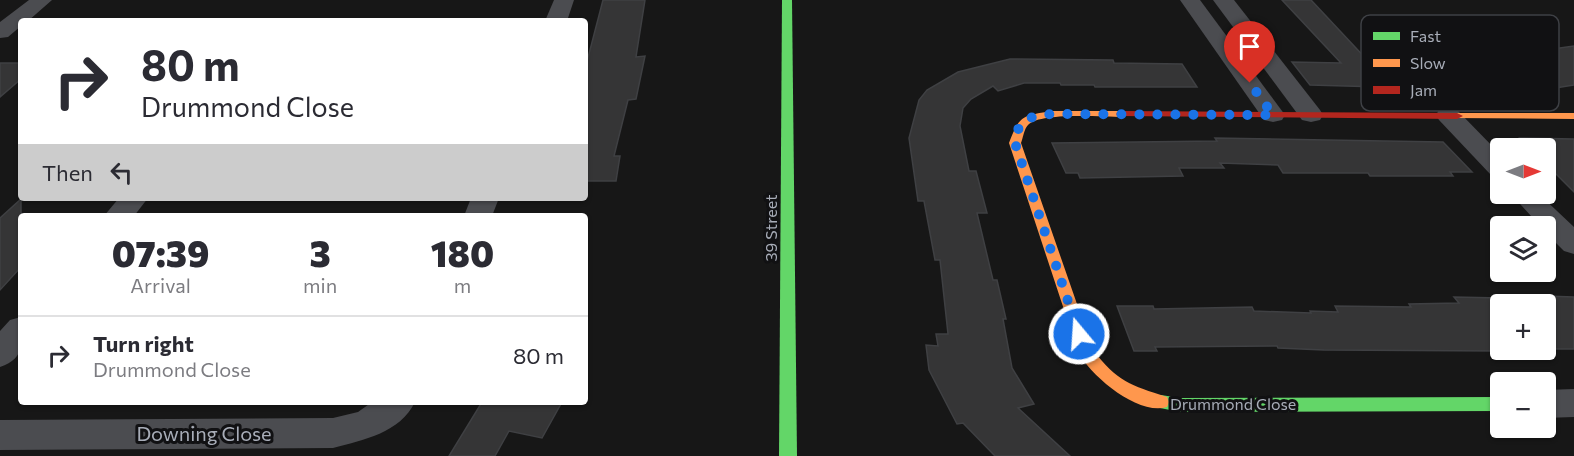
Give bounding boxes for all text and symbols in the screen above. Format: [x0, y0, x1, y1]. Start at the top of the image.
legend [1361, 15, 1559, 111]
pin [1224, 21, 1275, 83]
text: Fast [1410, 26, 1441, 45]
icon: arrive [1233, 30, 1266, 63]
text: 80 m [141, 38, 240, 90]
icon: right [42, 42, 120, 120]
text: Slow [1410, 53, 1446, 72]
text: Jam [1410, 80, 1437, 99]
text: Drummond Close [141, 90, 354, 123]
north arrow [1490, 138, 1556, 204]
map controls [1490, 138, 1556, 438]
icon: left [105, 156, 138, 189]
text: Then [42, 159, 93, 186]
street label: 39 Street [761, 194, 780, 262]
button: layers [1490, 216, 1556, 282]
text: 07:39 [112, 230, 209, 274]
text: 3 [309, 230, 331, 274]
text: 180 [431, 230, 494, 274]
text: Arrival [130, 273, 191, 297]
text: min [303, 273, 337, 297]
text: m [454, 273, 471, 297]
button: + [1490, 294, 1556, 360]
position arrow [1047, 302, 1111, 366]
text: Turn right [93, 330, 194, 357]
icon: right [42, 339, 75, 372]
text: 80 m [513, 342, 564, 369]
text: Drummond Close [93, 357, 251, 381]
button: − [1490, 372, 1556, 438]
street label: Drummond Close [1170, 394, 1296, 413]
street label: Downing Close [136, 421, 272, 445]

